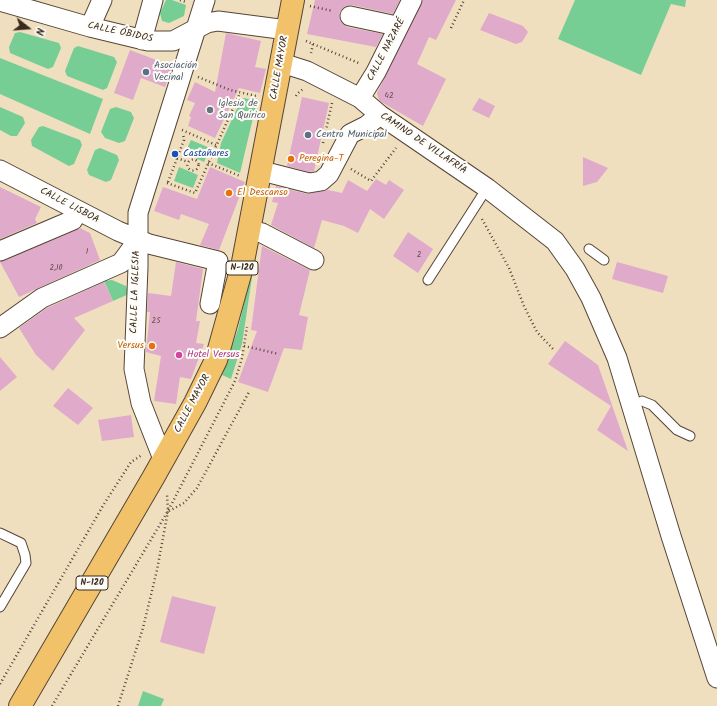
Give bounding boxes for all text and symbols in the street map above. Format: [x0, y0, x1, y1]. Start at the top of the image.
north arrow [8, 8, 48, 48]
street label: CALLE NAZARÉ [365, 16, 409, 84]
street label: CALLE ÓBIDOS [86, 20, 154, 46]
text: N [30, 26, 49, 37]
street label: CALLE MAYOR [268, 35, 292, 101]
place label: Asociación Vecinal [154, 60, 197, 84]
marker: Asociación Vecinal [141, 67, 151, 77]
house number: 42 [384, 92, 394, 102]
place label: Iglesia de San Quirico [218, 98, 266, 122]
marker: Iglesia de San Quirico [205, 105, 215, 115]
street label: CAMINO DE VILLAFRÍA [377, 111, 469, 177]
place label: Centro Municipal [316, 129, 387, 141]
marker: Centro Municipal [303, 130, 313, 140]
place label: Castañares [183, 148, 229, 160]
marker: Castañares [170, 149, 180, 159]
place label: Peregina-T [299, 153, 344, 165]
marker: Peregina-T [286, 154, 296, 164]
street label: CALLE LISBOA [37, 185, 101, 227]
place label: El Descanso [237, 187, 288, 199]
marker: El Descanso [224, 188, 234, 198]
house number: 1 [86, 248, 88, 258]
street label: CALLE LA IGLESIA [129, 250, 143, 334]
house number: 2 [417, 251, 421, 261]
road number: N-120 [226, 261, 258, 275]
house number: 2,10 [50, 264, 62, 274]
house number: 25 [152, 317, 160, 327]
place label: Versus [118, 340, 144, 352]
marker: Versus [147, 341, 157, 351]
place label: Hotel Versus [187, 349, 240, 361]
marker: Hotel Versus [174, 350, 184, 360]
street label: CALLE MAYOR [173, 373, 213, 435]
road number: N-120 [76, 576, 108, 590]

